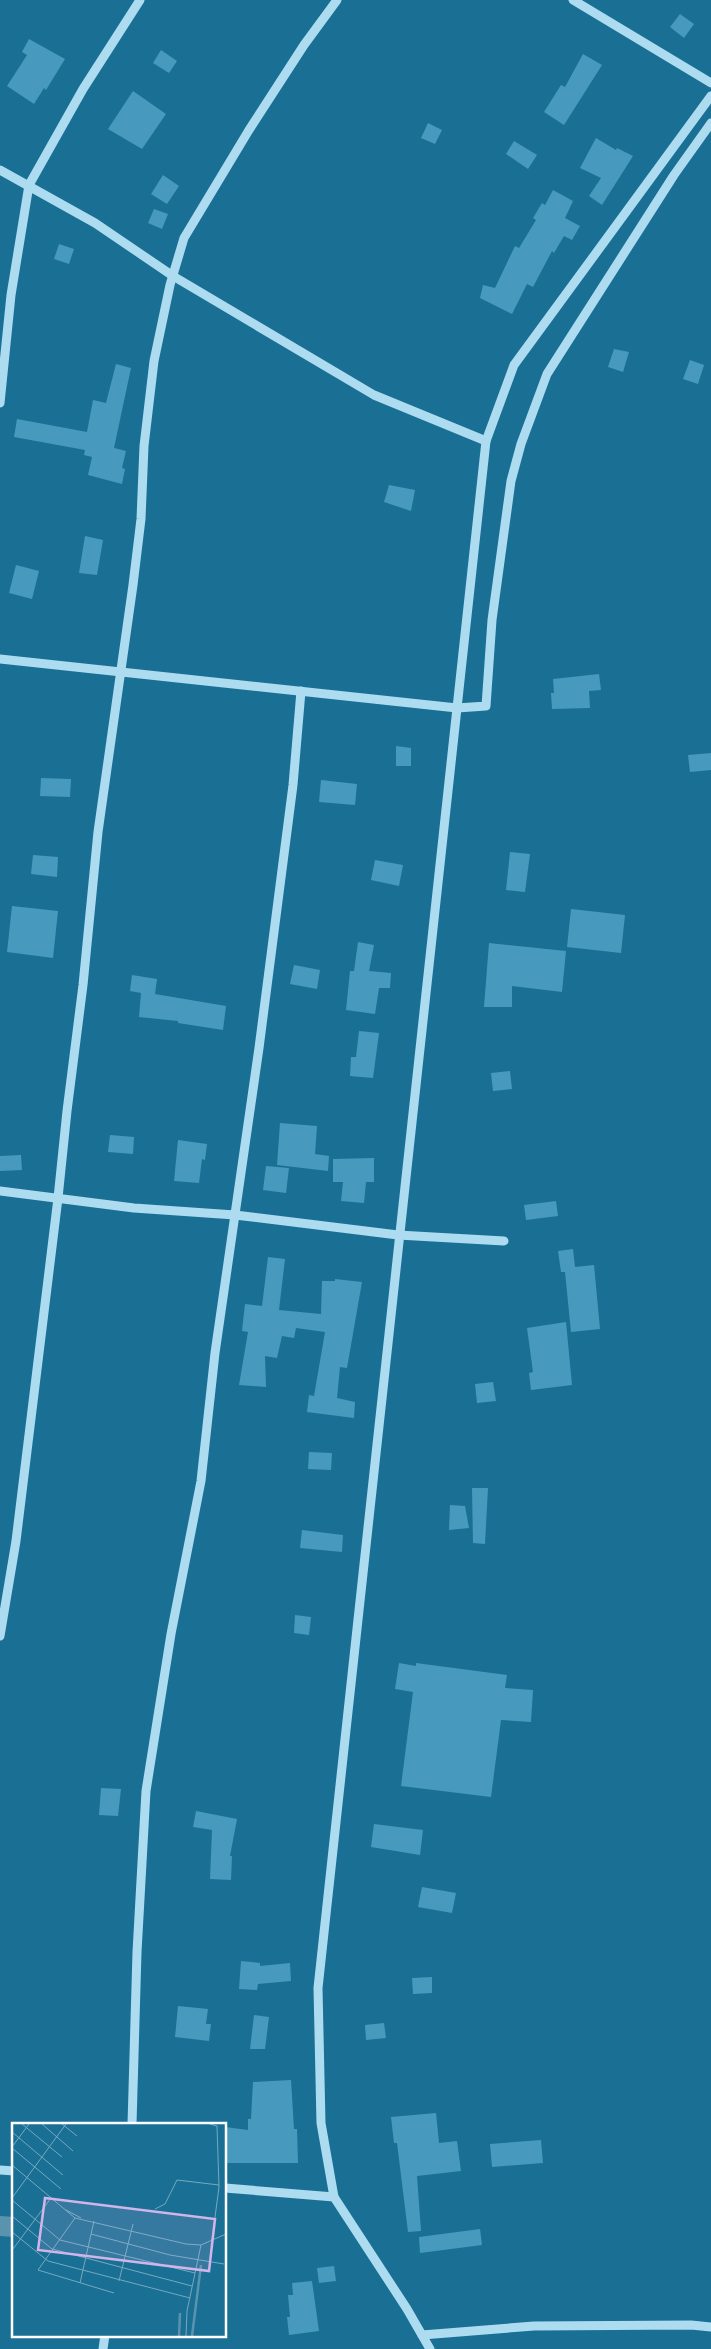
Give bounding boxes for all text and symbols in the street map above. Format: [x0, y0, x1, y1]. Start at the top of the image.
inset map [12, 2123, 226, 2336]

